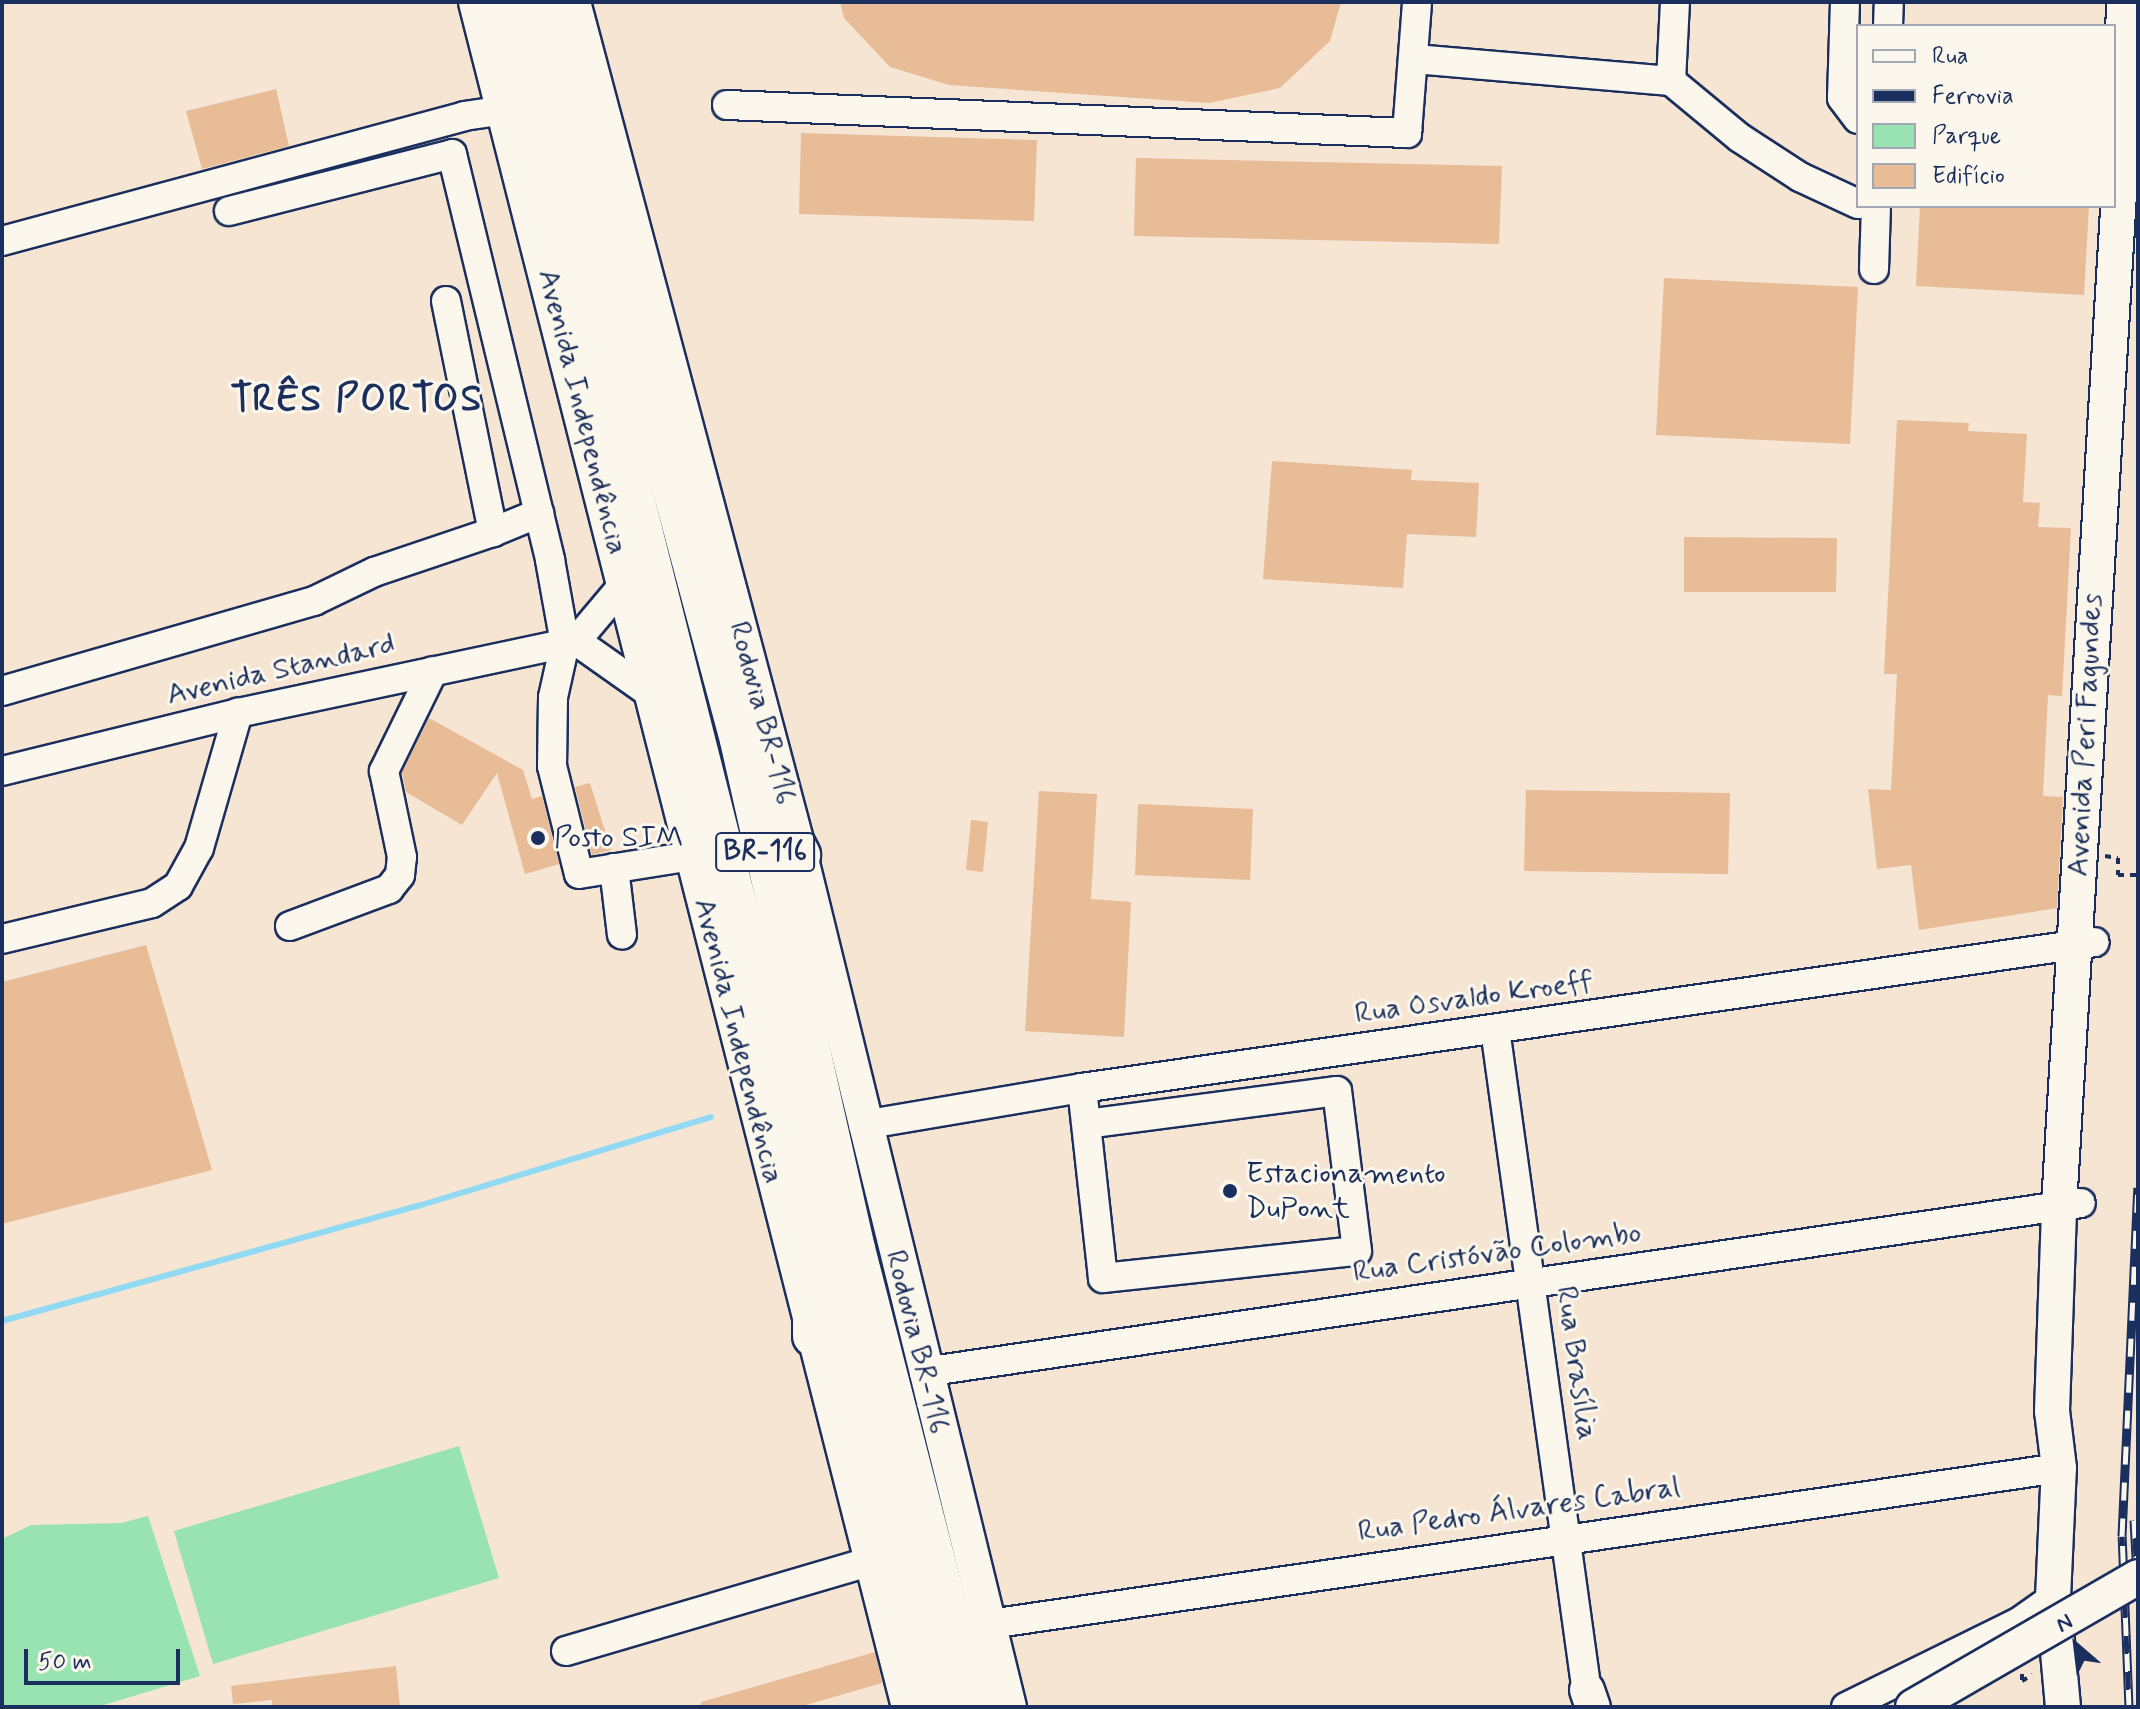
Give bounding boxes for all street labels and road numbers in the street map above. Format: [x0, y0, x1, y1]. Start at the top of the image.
street label: Avenida Independência [529, 267, 635, 557]
street label: Avenida Peri Fagundes [2061, 591, 2111, 879]
street label: Rodovia BR-116 [720, 617, 804, 809]
street label: Avenida Standard [164, 626, 398, 714]
road number: BR-116 [715, 828, 815, 876]
street label: Avenida Independência [685, 896, 791, 1186]
street label: Rua Osvaldo Kroeff [1352, 963, 1596, 1033]
street label: Rua Cristóvão Colombo [1351, 1215, 1643, 1291]
street label: Rodovia BR-116 [877, 1246, 957, 1438]
street label: Rua Brasília [1547, 1284, 1605, 1442]
street label: Rua Pedro Álvares Cabral [1355, 1469, 1683, 1551]

